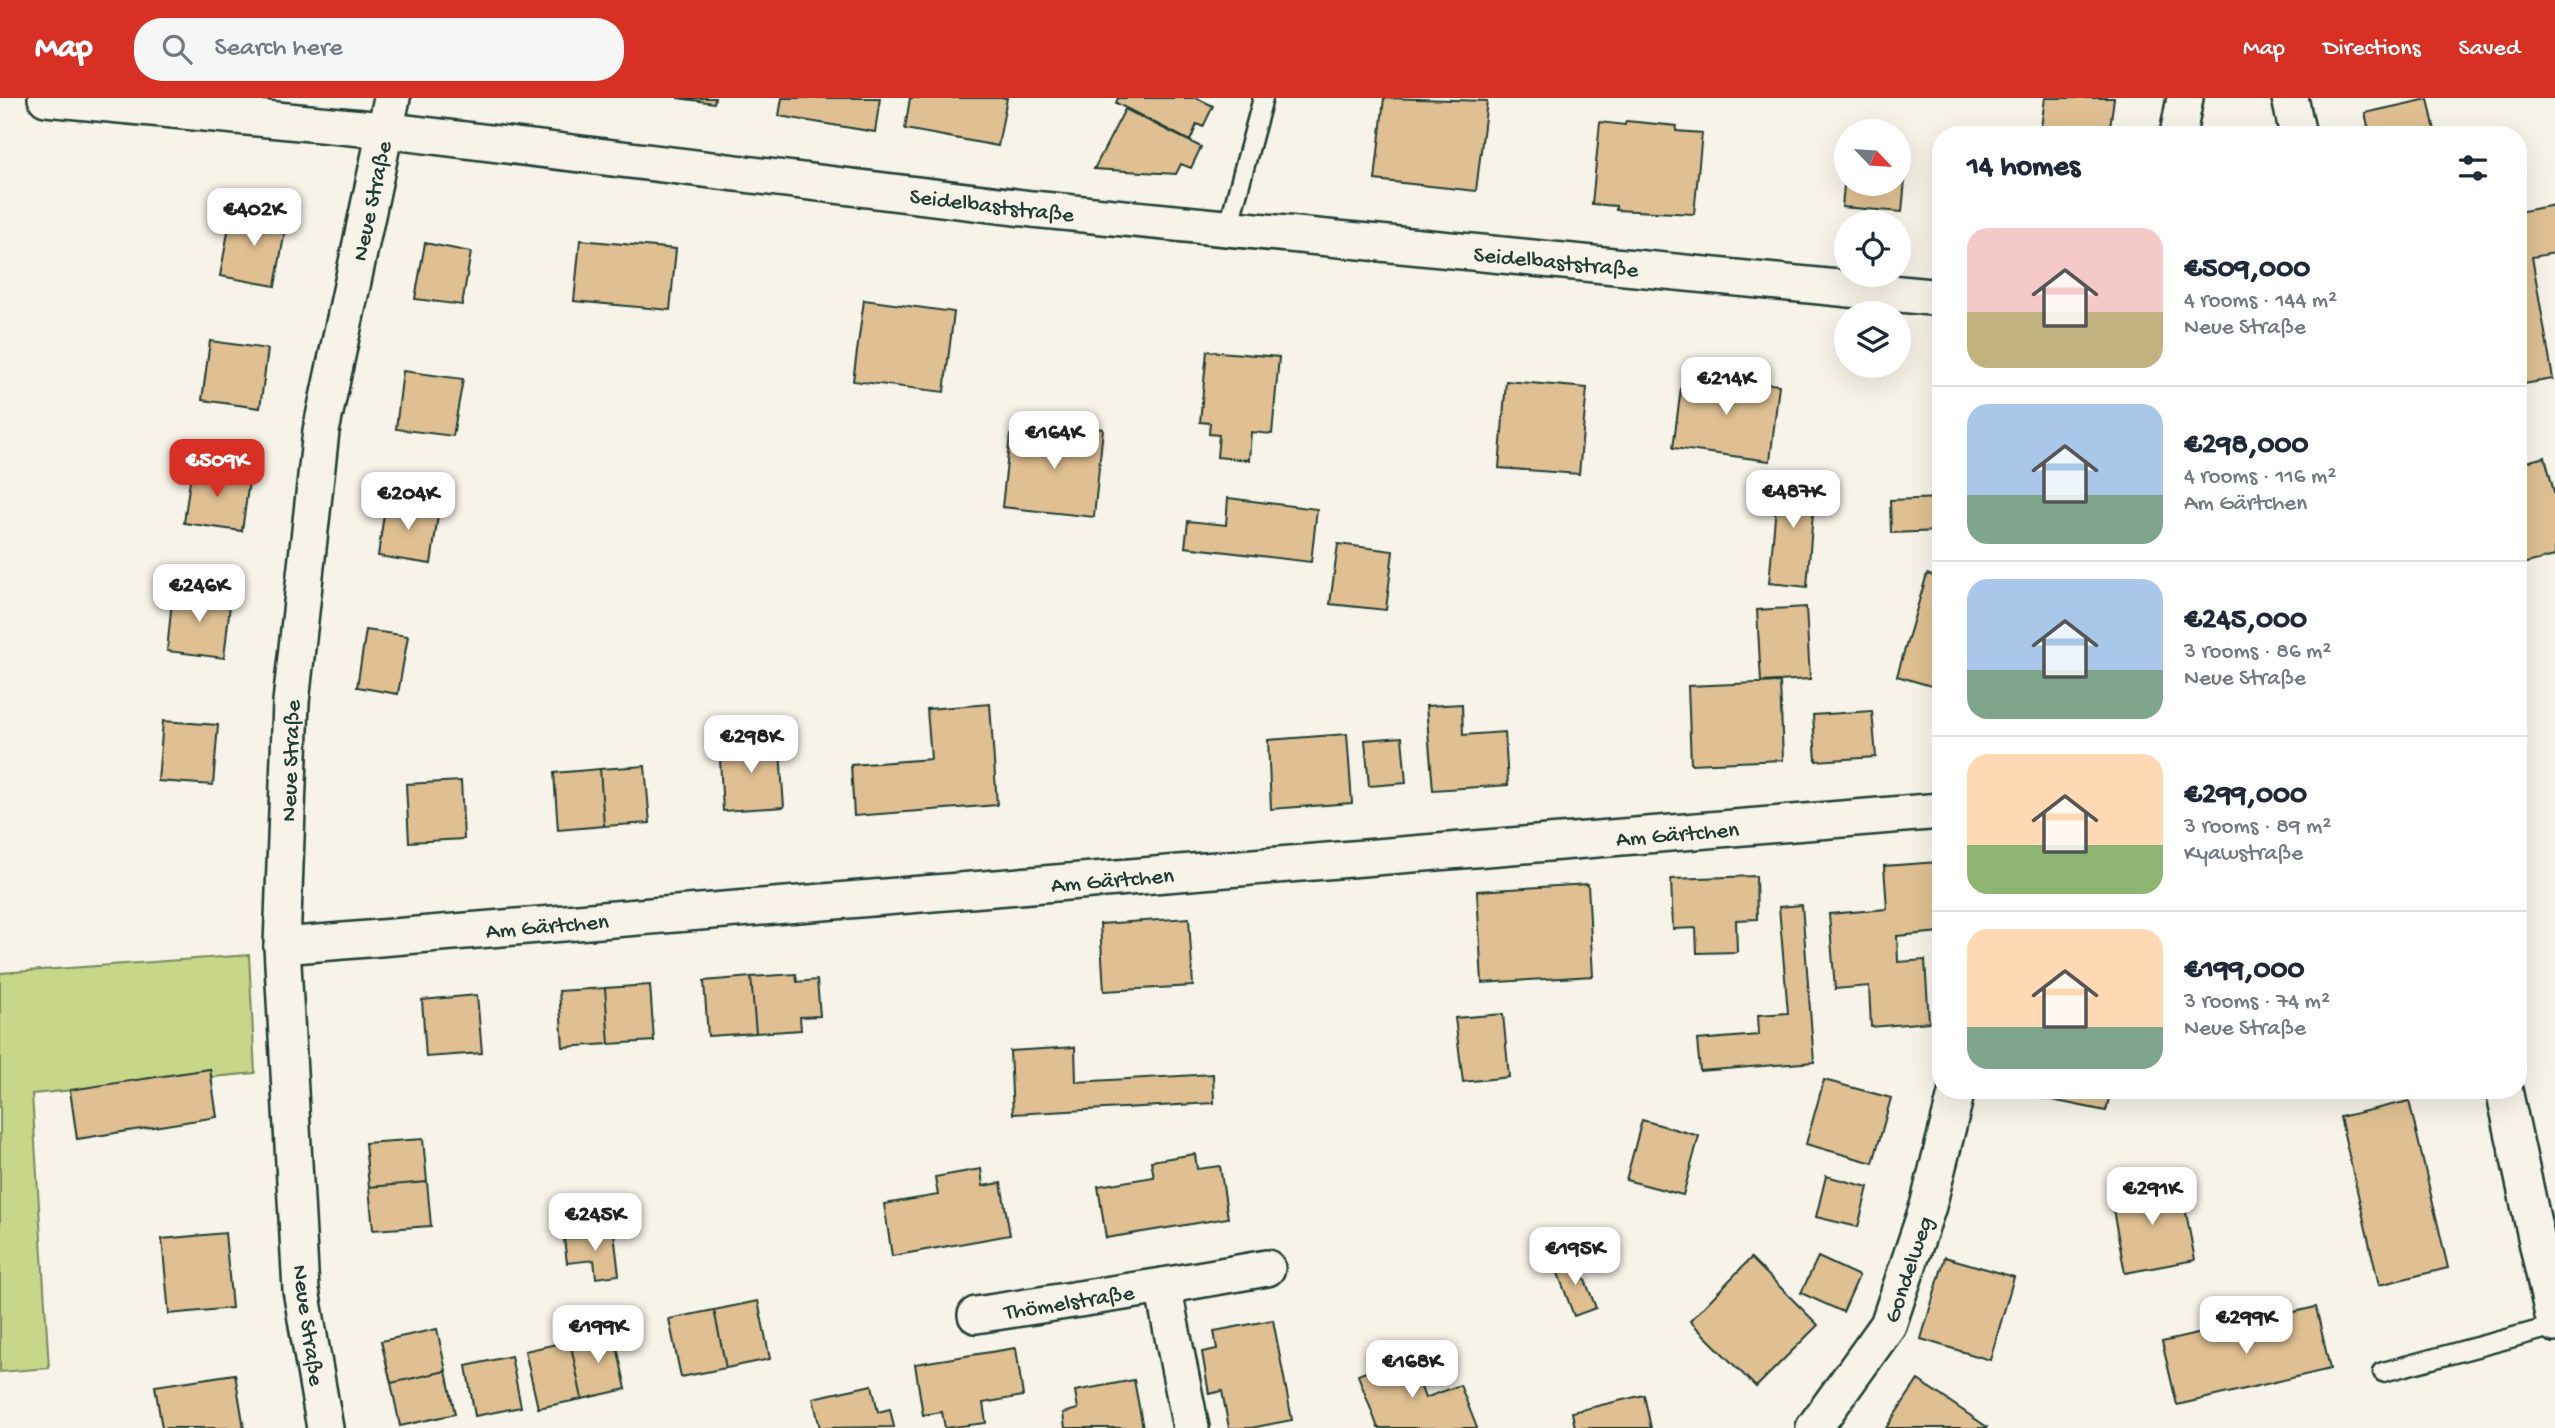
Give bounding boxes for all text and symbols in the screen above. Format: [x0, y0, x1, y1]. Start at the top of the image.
search box [134, 18, 624, 81]
text: Map [35, 30, 92, 68]
icon: search [158, 30, 196, 68]
text: Search here [214, 34, 343, 65]
text: Map [2243, 35, 2285, 64]
text: Directions [2323, 35, 2421, 64]
text: Saved [2459, 35, 2520, 64]
north arrow [1834, 119, 1911, 196]
map controls [1834, 119, 1911, 378]
street label: Neue Straße [348, 138, 400, 264]
icon: filters [2454, 149, 2492, 187]
text: 14 homes [1967, 151, 2080, 186]
street label: Seidelbaststraße [908, 184, 1076, 230]
pin: €402K [205, 188, 303, 248]
text: €402K [223, 197, 285, 224]
button: locate [1834, 210, 1911, 287]
street label: Seidelbaststraße [1472, 242, 1641, 285]
text: €509,000 [2184, 253, 2310, 288]
icon: home [2023, 256, 2107, 340]
text: 4 rooms · 144 m² [2184, 288, 2337, 315]
button: layers [1834, 301, 1911, 378]
text: Neue Straße [2184, 315, 2306, 342]
pin: €214K [1677, 358, 1775, 417]
text: €214K [1697, 366, 1755, 393]
pin: €164K [1005, 412, 1103, 471]
text: €164K [1025, 420, 1083, 447]
text: €298,000 [2184, 429, 2309, 464]
icon: home [2023, 432, 2107, 516]
pin: €509K [168, 440, 266, 499]
text: €509K [185, 448, 249, 475]
text: 4 rooms · 116 m² [2184, 464, 2336, 491]
pin: €487K [1744, 470, 1842, 530]
pin: €204K [359, 472, 457, 532]
text: €487K [1762, 479, 1824, 506]
text: €204K [377, 481, 439, 508]
text: Am Gärtchen [2184, 491, 2307, 518]
pin: €246K [150, 564, 248, 624]
text: €246K [169, 573, 229, 600]
text: €245,000 [2184, 604, 2307, 639]
icon: home [2023, 607, 2107, 691]
text: 3 rooms · 86 m² [2184, 639, 2331, 666]
text: Neue Straße [2184, 666, 2306, 693]
street label: Neue Straße [277, 698, 308, 822]
pin: €298K [702, 716, 800, 775]
text: €298K [720, 724, 782, 751]
text: €299,000 [2184, 779, 2307, 814]
icon: home [2023, 782, 2107, 866]
text: 3 rooms · 89 m² [2184, 814, 2331, 841]
street label: Am Gärtchen [1615, 817, 1740, 854]
text: Kyawstraße [2184, 841, 2303, 868]
street label: Am Gärtchen [1050, 863, 1175, 900]
street label: Am Gärtchen [485, 909, 610, 946]
text: €199,000 [2184, 954, 2305, 989]
icon: home [2023, 957, 2107, 1041]
text: 3 rooms · 74 m² [2184, 989, 2330, 1016]
text: Neue Straße [2184, 1016, 2306, 1043]
pin: €291K [2103, 1168, 2201, 1227]
text: €291K [2123, 1176, 2181, 1203]
pin: €245K [546, 1194, 644, 1253]
text: €245K [565, 1202, 625, 1229]
street label: Gondelweg [1880, 1213, 1941, 1327]
pin: €195K [1526, 1228, 1624, 1287]
text: €195K [1545, 1236, 1605, 1263]
street label: Neue Straße [285, 1263, 329, 1389]
street label: Thömelstraße [1001, 1280, 1137, 1328]
pin: €299K [2197, 1296, 2295, 1356]
text: €299K [2216, 1305, 2276, 1332]
pin: €199K [549, 1306, 647, 1365]
text: €199K [569, 1314, 627, 1341]
pin: €168K [1363, 1340, 1461, 1400]
text: €168K [1382, 1349, 1442, 1376]

